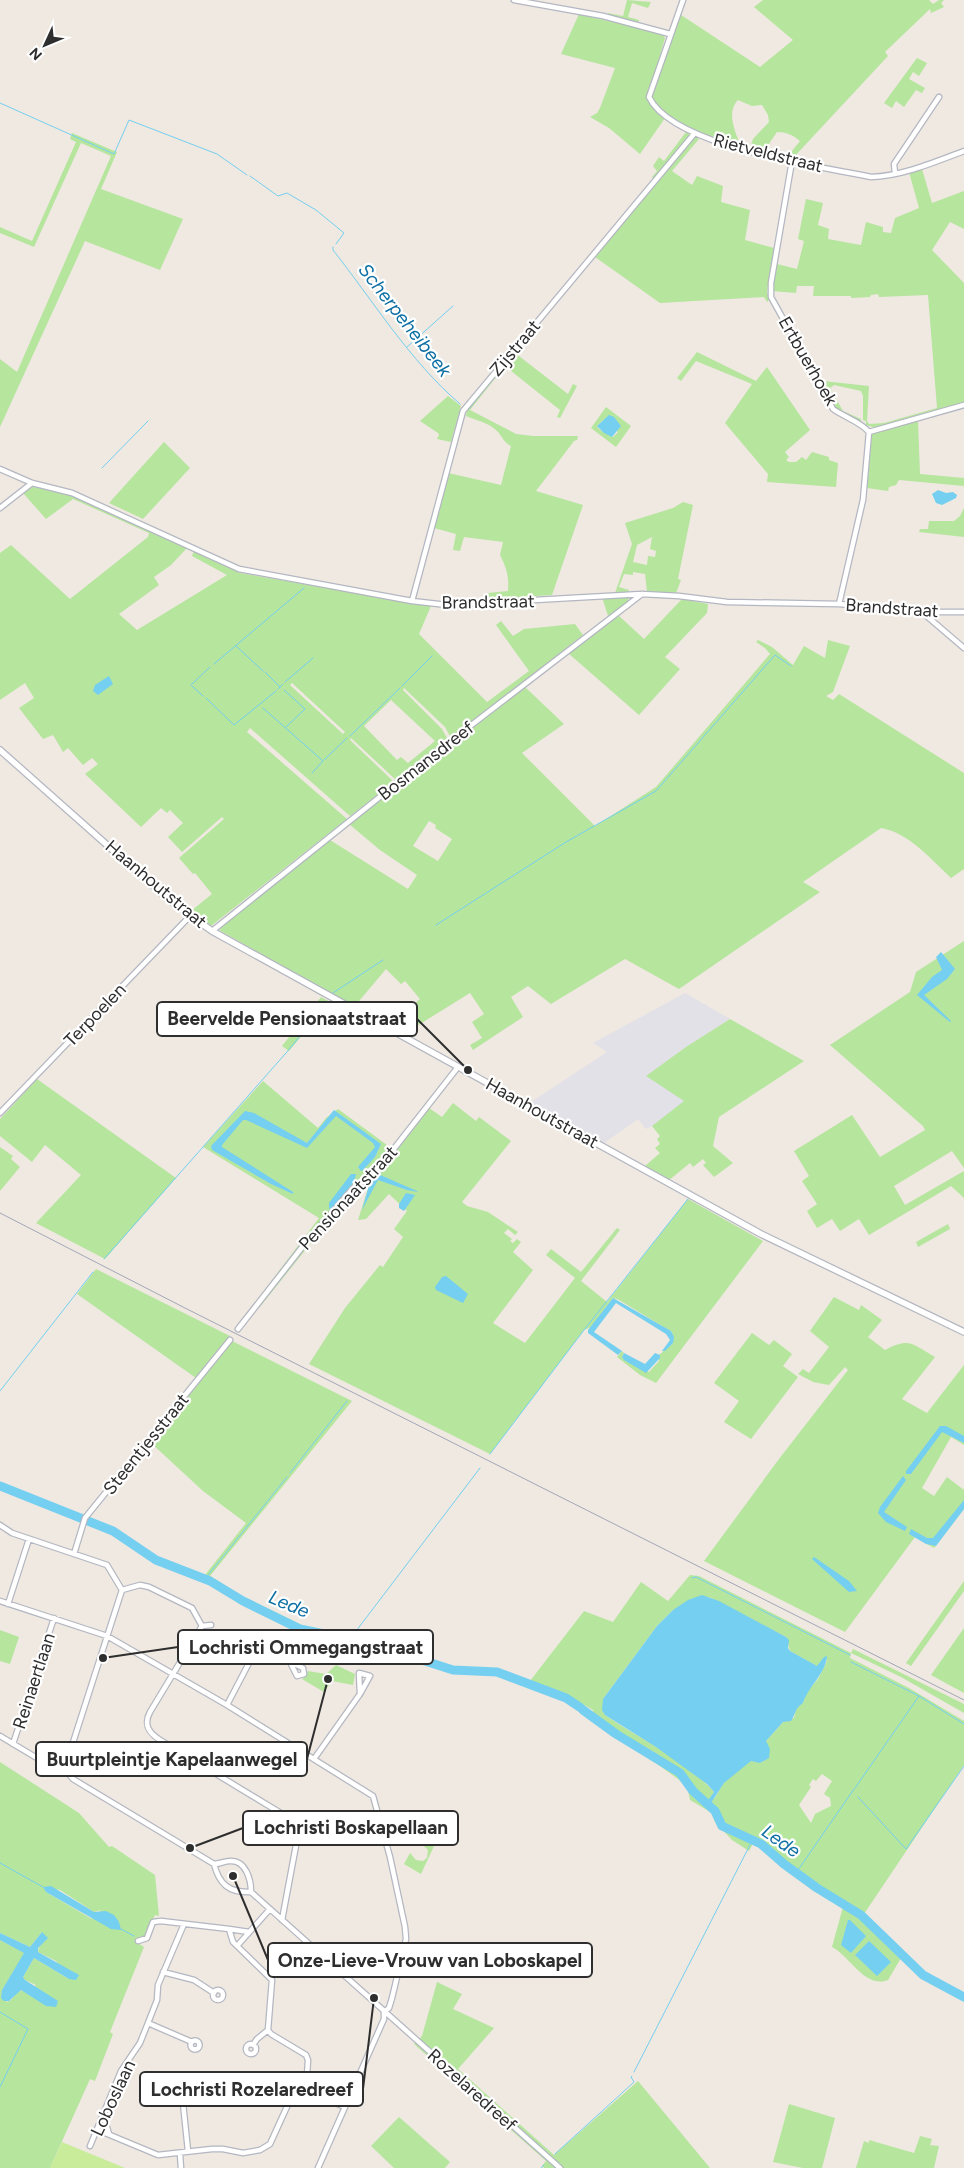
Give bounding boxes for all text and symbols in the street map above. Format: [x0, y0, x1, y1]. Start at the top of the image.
north arrow [20, 20, 70, 70]
text: N [26, 44, 46, 63]
street label: Rietveldstraat [711, 129, 825, 177]
water label: Scherpeheibeek [354, 259, 457, 382]
street label: Ertbuerhoek [774, 313, 842, 410]
street label: Zijstraat [485, 315, 545, 381]
street label: Brandstraat [441, 590, 535, 614]
street label: Brandstraat [845, 594, 939, 622]
street label: Bosmansdreef [374, 717, 479, 805]
street label: Haanhoutstraat [101, 835, 211, 933]
street label: Terpoelen [59, 979, 131, 1051]
callout: Beervelde Pensionaatstraat [157, 1002, 417, 1036]
text: Beervelde Pensionaatstraat [167, 1007, 407, 1030]
street label: Haanhoutstraat [482, 1073, 602, 1153]
street label: Pensionaatstraat [294, 1141, 402, 1255]
street label: Steentjesstraat [98, 1389, 194, 1499]
water label: Lede [265, 1585, 313, 1623]
street label: Reinaertlaan [8, 1630, 60, 1732]
callout: Lochristi Ommegangstraat [178, 1630, 433, 1664]
text: Lochristi Ommegangstraat [189, 1636, 424, 1659]
callout: Buurtpleintje Kapelaanwegel [36, 1742, 307, 1776]
text: Buurtpleintje Kapelaanwegel [47, 1748, 297, 1771]
callout: Lochristi Boskapellaan [243, 1811, 458, 1845]
text: Lochristi Boskapellaan [254, 1816, 448, 1839]
water label: Lede [757, 1820, 805, 1863]
callout: Onze-Lieve-Vrouw van Loboskapel [268, 1943, 592, 1977]
text: Onze-Lieve-Vrouw van Loboskapel [278, 1949, 582, 1972]
street label: Rozelaredreef [423, 2044, 521, 2136]
street label: Loboslaan [86, 2056, 140, 2140]
callout: Lochristi Rozelaredreef [140, 2072, 363, 2106]
text: Lochristi Rozelaredreef [150, 2078, 354, 2101]

